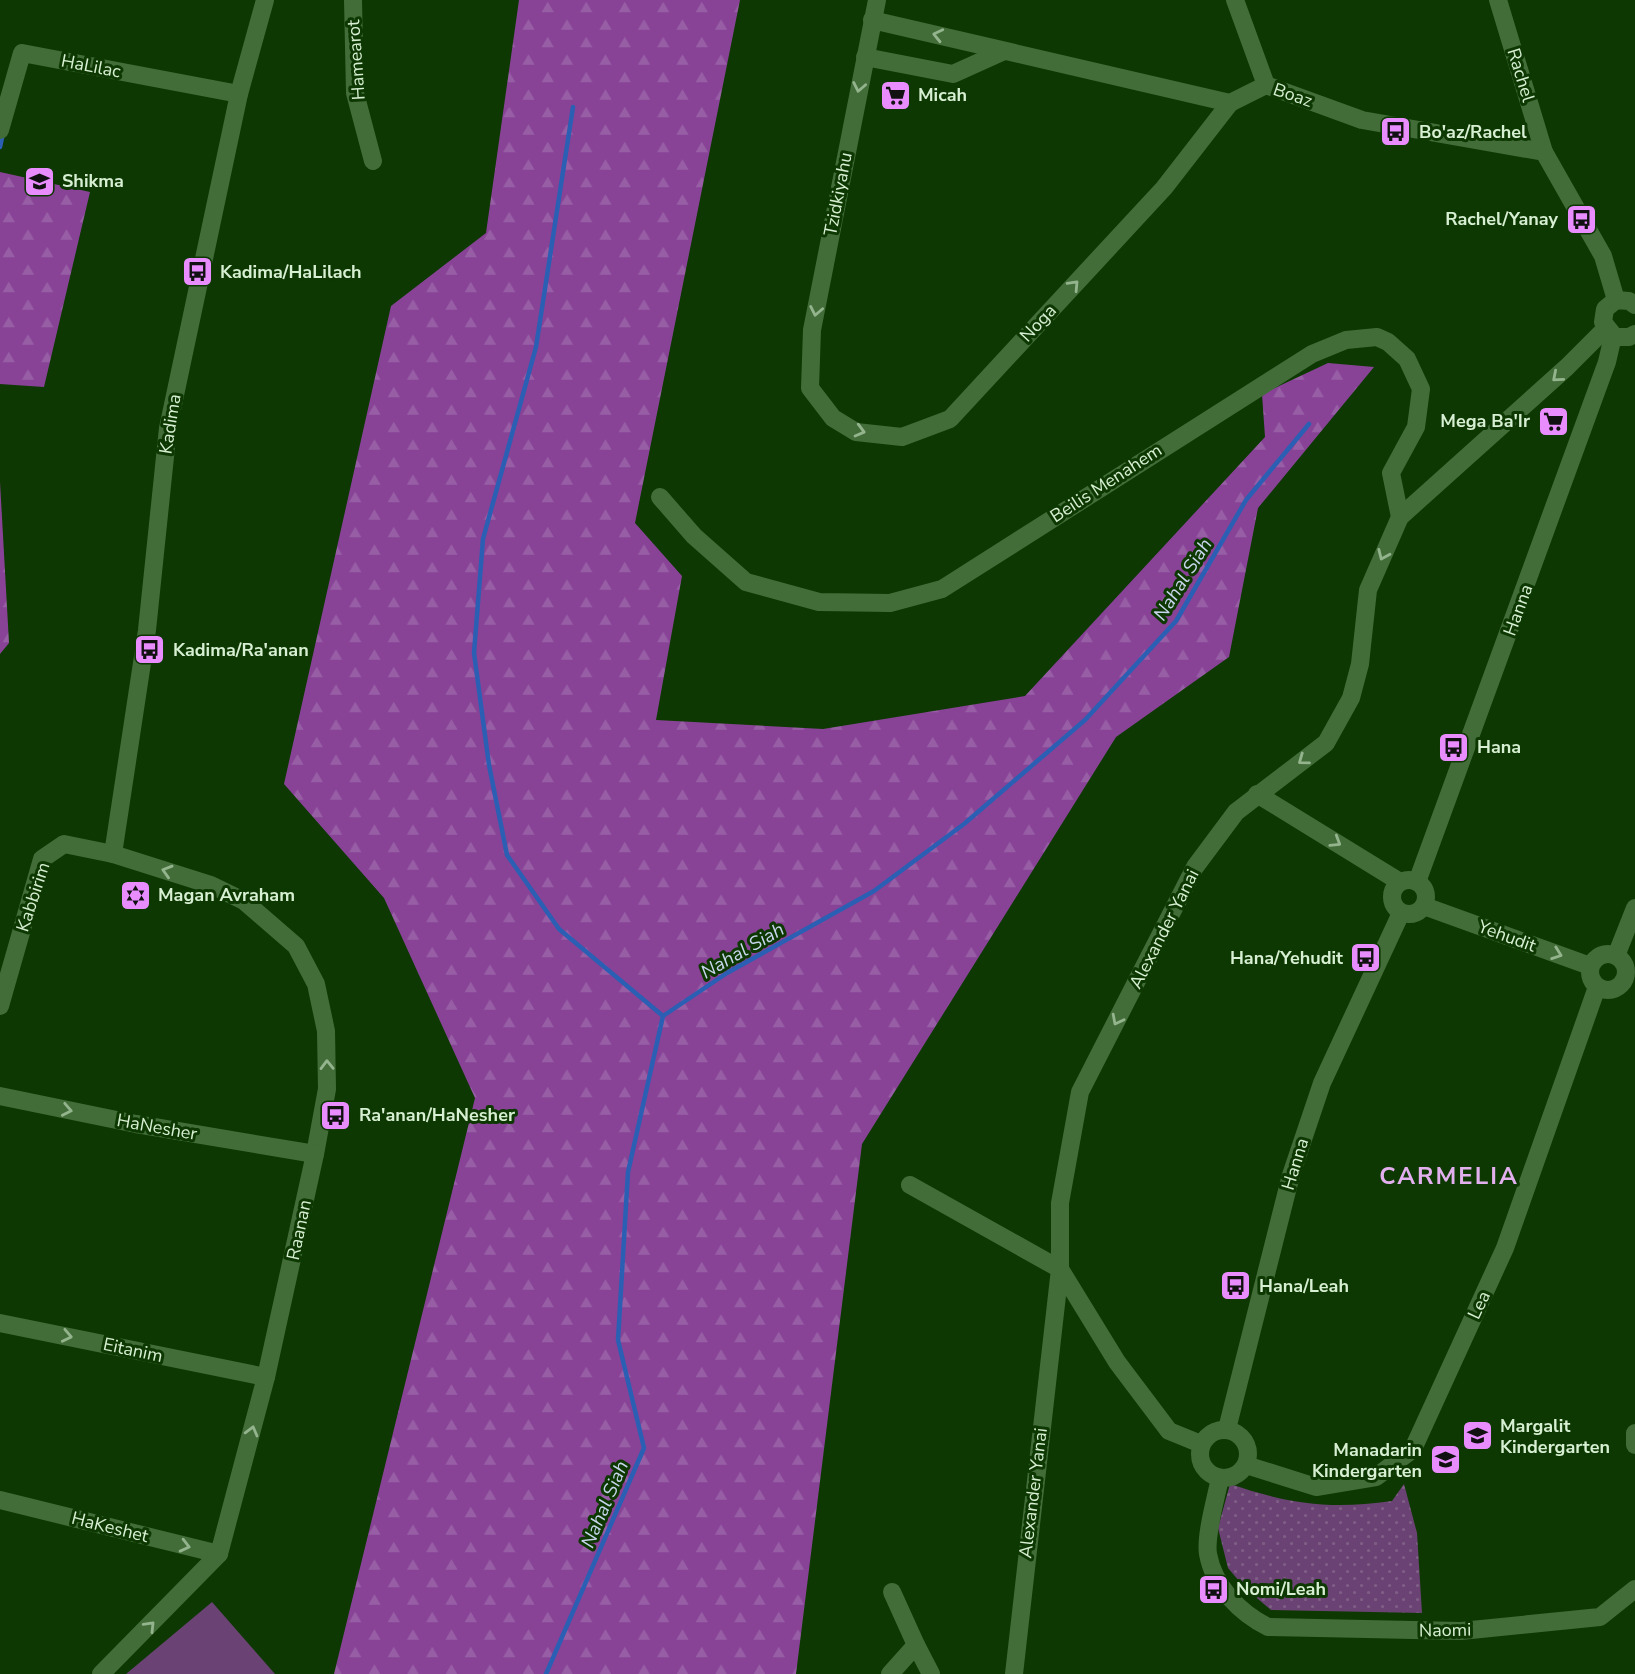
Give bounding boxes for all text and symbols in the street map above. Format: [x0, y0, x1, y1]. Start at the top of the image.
street label: Hamearot [341, 18, 371, 101]
one-way arrow [932, 29, 944, 44]
street label: Rachel [1501, 45, 1541, 105]
street label: HaLilac [59, 48, 123, 84]
street label: Boaz [1270, 77, 1316, 113]
supermarket icon: Micah [878, 78, 912, 112]
one-way arrow [852, 81, 867, 93]
place label: Micah [918, 83, 967, 107]
bus stop icon: Bo'az/Rachel [1379, 115, 1413, 149]
place label: Bo'az/Rachel [1419, 120, 1527, 144]
street label: Tzidkiyahu [818, 150, 858, 238]
school or university icon: Shikma [22, 164, 56, 198]
place label: Shikma [62, 169, 124, 193]
bus stop icon: Rachel/Yanay [1564, 202, 1598, 236]
place label: Rachel/Yanay [1445, 207, 1559, 231]
bus stop icon: Kadima/HaLilach [180, 255, 214, 289]
place label: Kadima/HaLilach [220, 260, 362, 284]
one-way arrow [1066, 280, 1078, 293]
street label: Noga [1014, 299, 1062, 347]
one-way arrow [809, 305, 824, 317]
one-way arrow [1552, 369, 1565, 381]
street label: Kadima [153, 392, 187, 456]
supermarket icon: Mega Ba'Ir [1536, 404, 1570, 438]
place label: Mega Ba'Ir [1440, 409, 1530, 433]
one-way arrow [854, 422, 866, 437]
street label: Beilis Menahem [1046, 438, 1166, 528]
water label: Nahal Siah [1147, 533, 1218, 626]
one-way arrow [1378, 548, 1392, 560]
street label: Hanna [1498, 581, 1538, 639]
bus stop icon: Kadima/Ra'anan [133, 633, 167, 667]
place label: Kadima/Ra'anan [173, 638, 309, 662]
bus stop icon: Hana [1437, 730, 1471, 764]
place label: Hana [1477, 735, 1521, 759]
one-way arrow [1298, 751, 1311, 764]
one-way arrow [1328, 834, 1341, 847]
street label: Kabbirim [10, 859, 56, 935]
one-way arrow [161, 865, 173, 880]
street label: Alexander Yanai [1124, 865, 1204, 993]
synagogue icon: Magan Avraham [118, 878, 152, 912]
place label: Magan Avraham [158, 883, 295, 907]
street label: Yehudit [1474, 914, 1540, 958]
water label: Nahal Siah [696, 916, 789, 985]
bus stop icon: Hana/Yehudit [1349, 941, 1383, 975]
place label: Hana/Yehudit [1230, 946, 1343, 970]
one-way arrow [1551, 946, 1563, 960]
one-way arrow [1111, 1013, 1125, 1026]
one-way arrow [319, 1059, 335, 1069]
bus stop icon: Ra'anan/HaNesher [319, 1098, 353, 1132]
one-way arrow [61, 1102, 73, 1117]
place label: Ra'anan/HaNesher [359, 1103, 515, 1127]
street label: HaNesher [115, 1108, 200, 1146]
street label: Hanna [1276, 1135, 1314, 1193]
district label: CARMELIA [1379, 1160, 1519, 1192]
street label: Raanan [281, 1198, 317, 1262]
bus stop icon: Hana/Leah [1219, 1269, 1253, 1303]
place label: Hana/Leah [1259, 1274, 1349, 1298]
street label: Lea [1462, 1287, 1496, 1323]
one-way arrow [61, 1328, 73, 1343]
street label: Eitanim [101, 1332, 165, 1368]
place label: Margalit Kindergarten [1500, 1414, 1610, 1459]
school or university icon: Margalit Kindergarten [1460, 1419, 1494, 1453]
one-way arrow [244, 1425, 258, 1437]
street label: Alexander Yanai [1013, 1427, 1053, 1559]
place label: Manadarin Kindergarten [1312, 1438, 1422, 1483]
school or university icon: Manadarin Kindergarten [1428, 1443, 1462, 1477]
water label: Nahal Siah [575, 1457, 635, 1552]
street label: HaKeshet [69, 1506, 152, 1548]
one-way arrow [179, 1538, 191, 1552]
bus stop icon: Nomi/Leah [1196, 1572, 1230, 1606]
place label: Nomi/Leah [1236, 1577, 1326, 1601]
street label: Naomi [1419, 1618, 1471, 1642]
one-way arrow [141, 1621, 154, 1634]

